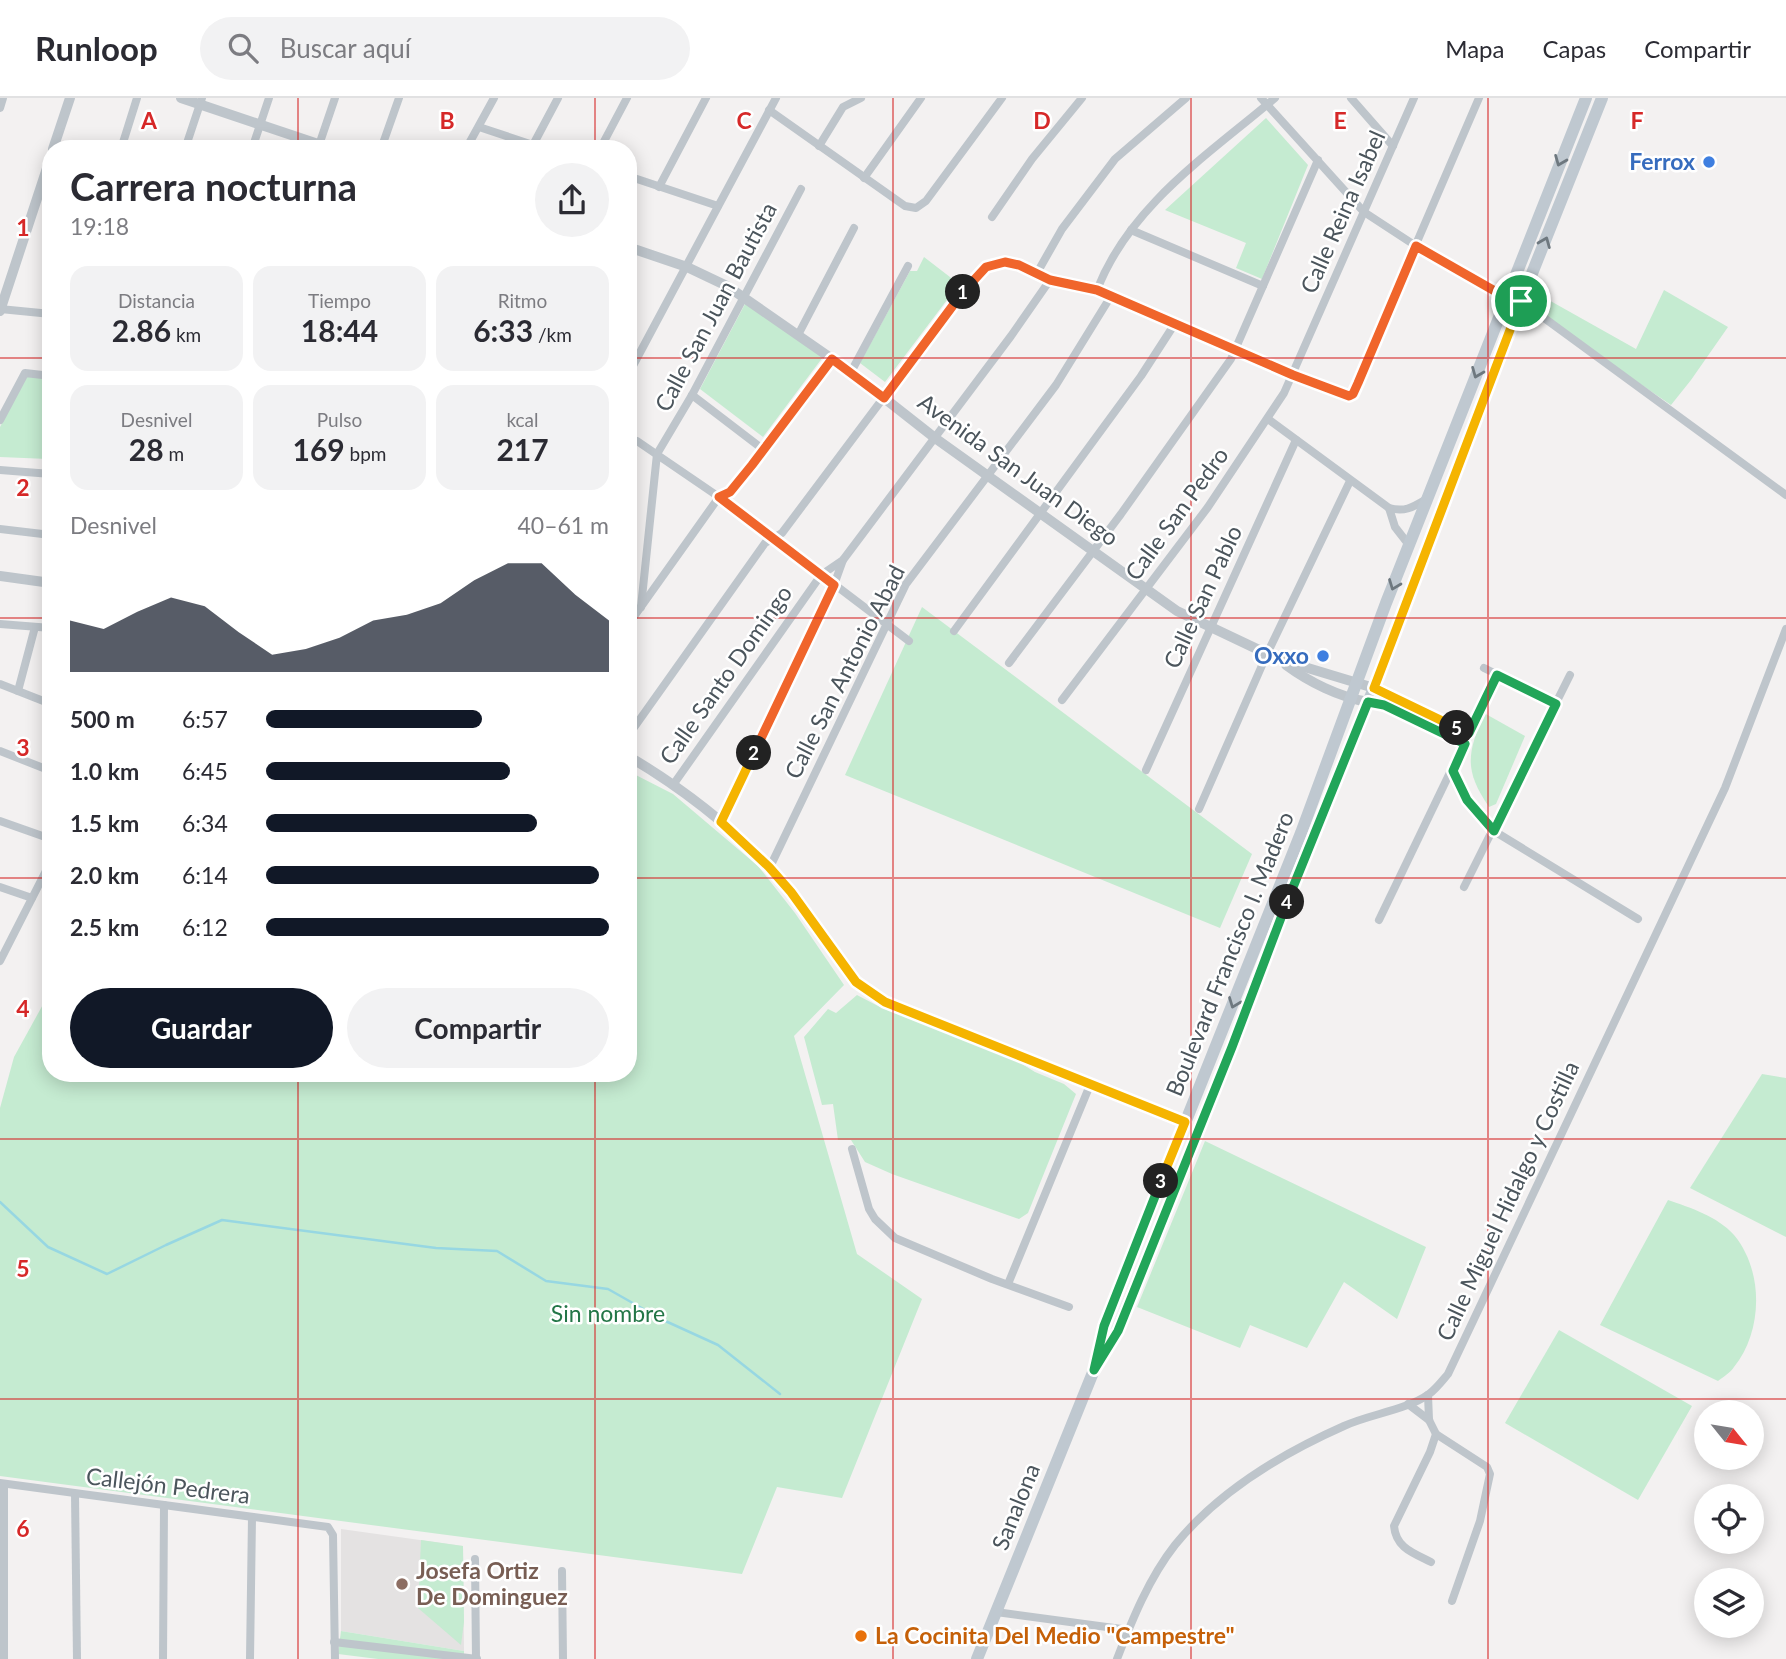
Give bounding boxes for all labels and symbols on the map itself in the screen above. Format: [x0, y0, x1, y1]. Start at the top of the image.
text: A [140, 106, 158, 134]
text: B [439, 106, 455, 134]
text: C [736, 106, 752, 134]
text: D [1033, 106, 1051, 134]
text: E [1333, 106, 1347, 134]
text: F [1630, 106, 1644, 134]
street label: Calle Reina Isabel [1294, 126, 1390, 297]
place label: Ferrox [1629, 147, 1695, 175]
marker: Ferrox [1701, 154, 1717, 170]
one-way arrow [1555, 155, 1569, 167]
street label: Calle San Juan Bautista [648, 197, 782, 416]
text: 1 [16, 213, 30, 241]
one-way arrow [1536, 237, 1550, 249]
pin [1491, 271, 1551, 331]
pin: 1 [946, 274, 981, 310]
one-way arrow [1471, 366, 1485, 378]
street label: Avenida San Juan Diego [913, 387, 1124, 551]
street label: Calle San Pedro [1119, 442, 1234, 585]
text: 2 [16, 473, 30, 501]
street label: Calle San Pablo [1157, 521, 1247, 672]
street label: Calle San Antonio Abad [778, 560, 910, 783]
one-way arrow [1388, 578, 1402, 590]
street label: Calle Santo Domingo [653, 580, 797, 769]
place label: Oxxo [1254, 641, 1309, 669]
marker: Oxxo [1315, 648, 1331, 664]
pin: 5 [1440, 710, 1474, 746]
text: 3 [16, 733, 30, 761]
pin: 2 [736, 736, 772, 770]
street label: Boulevard Francisco I. Madero [1159, 807, 1299, 1100]
pin: 4 [1270, 884, 1304, 920]
text: 4 [16, 994, 30, 1022]
one-way arrow [1228, 997, 1242, 1009]
street label: Calle Miguel Hidalgo y Costilla [1430, 1056, 1584, 1345]
pin: 3 [1144, 1164, 1178, 1198]
text: 5 [16, 1254, 30, 1282]
park label: Sin nombre [551, 1299, 665, 1327]
north arrow [1694, 1400, 1764, 1470]
street label: Sanalona [985, 1459, 1045, 1554]
street label: Callejón Pedrera [85, 1461, 252, 1509]
text: 6 [16, 1514, 30, 1542]
place label: Josefa Ortiz De Dominguez [416, 1556, 568, 1610]
marker: Josefa Ortiz De Dominguez [394, 1576, 410, 1592]
place label: La Cocinita Del Medio "Campestre" [875, 1621, 1235, 1649]
marker: La Cocinita Del Medio "Campestre" [853, 1628, 869, 1644]

